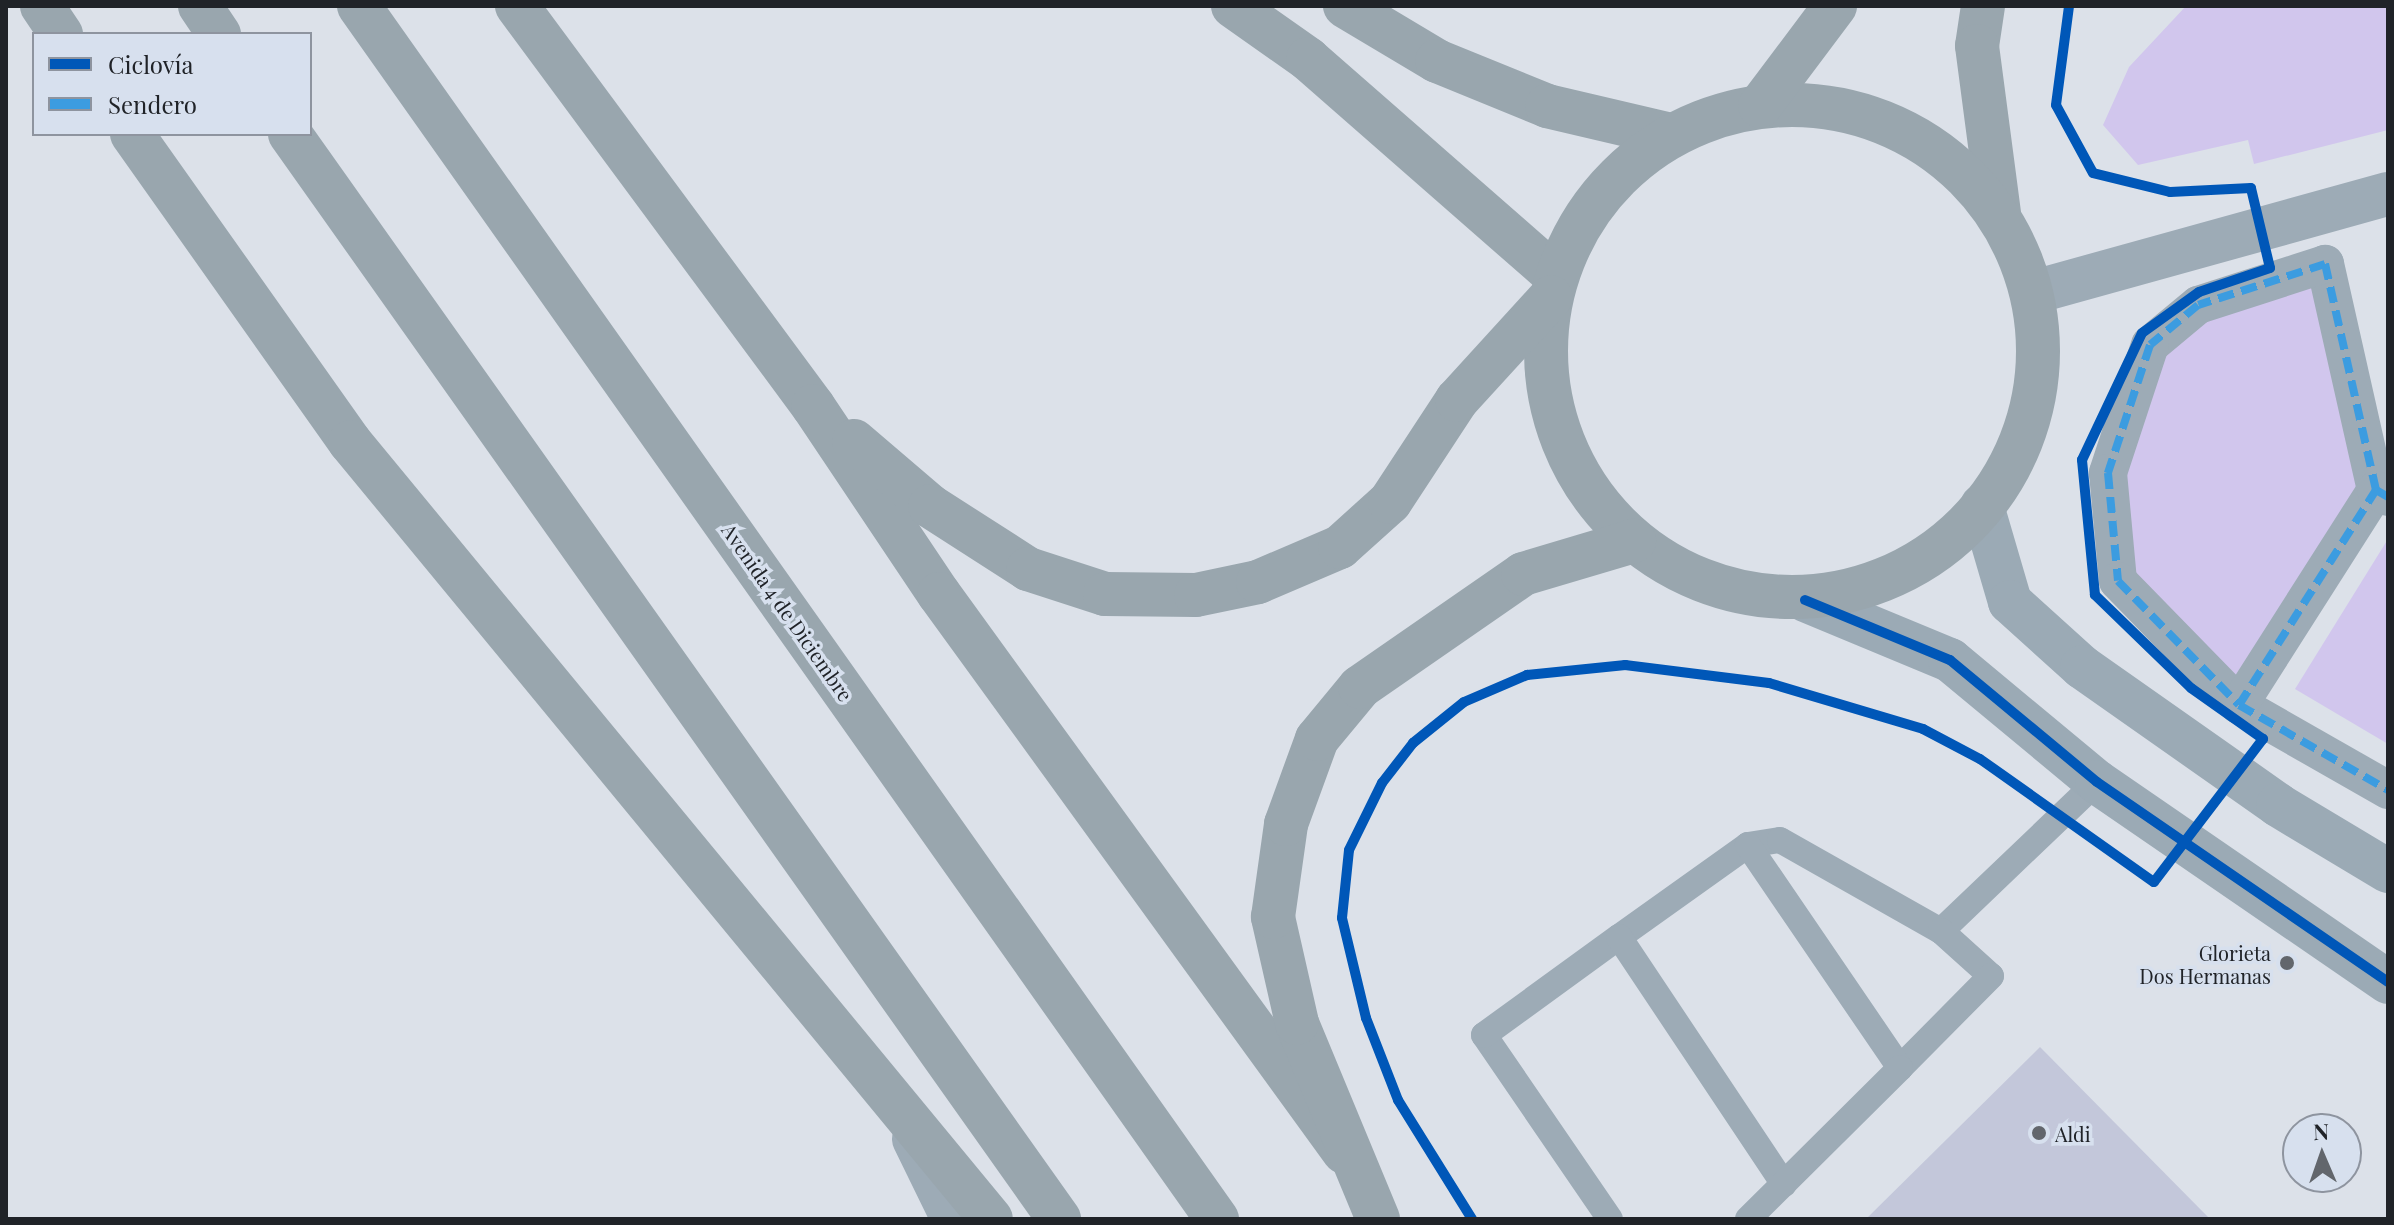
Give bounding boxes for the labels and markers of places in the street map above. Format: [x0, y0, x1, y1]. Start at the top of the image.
place label: Glorieta Dos Hermanas [2139, 940, 2271, 987]
marker: Glorieta Dos Hermanas [2278, 954, 2296, 972]
place label: Aldi [2055, 1121, 2091, 1145]
marker: Aldi [2030, 1124, 2048, 1142]

